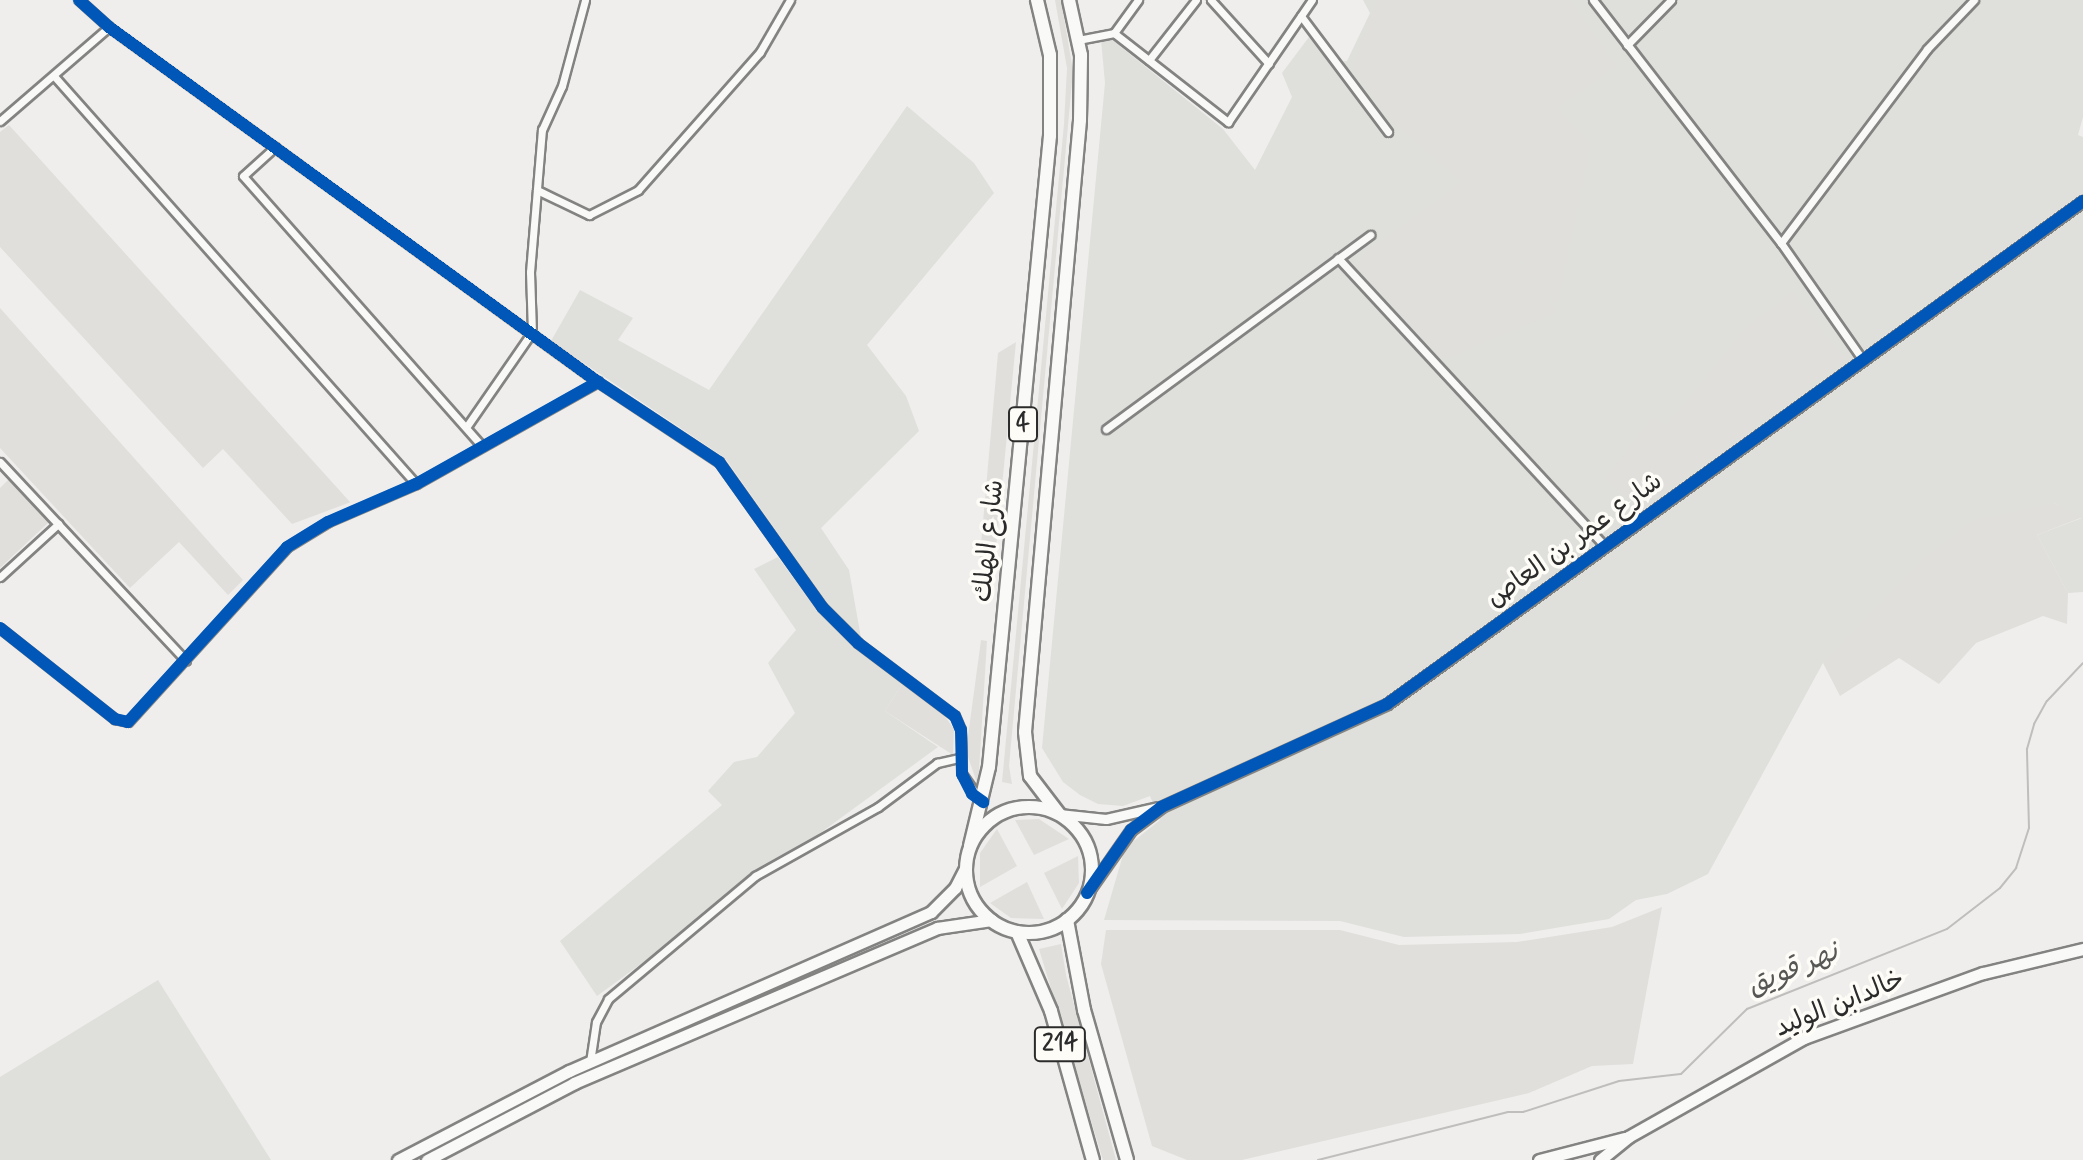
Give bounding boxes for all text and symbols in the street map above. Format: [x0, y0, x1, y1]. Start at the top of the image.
road number: 4 [1007, 404, 1039, 444]
street label: شارع عمر بن العاص [1481, 467, 1669, 615]
street label: شارع الهلك [968, 478, 1012, 604]
water label: نهر قويق [1742, 936, 1844, 1004]
street label: خالدابن الوليد [1771, 965, 1909, 1045]
road number: 214 [1032, 1024, 1088, 1064]

